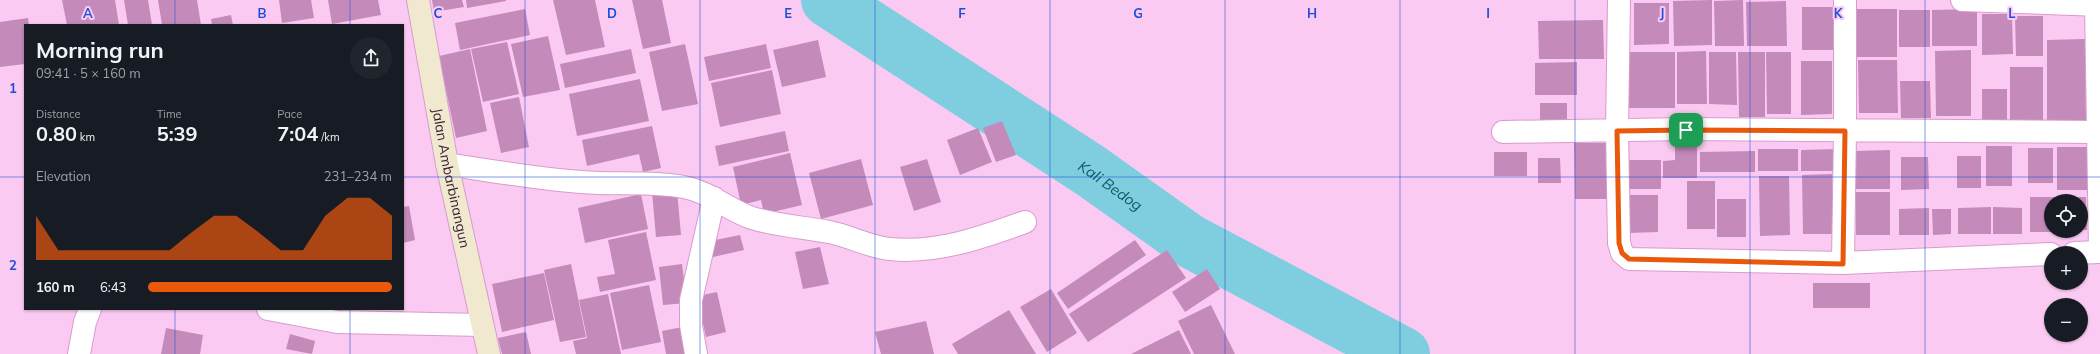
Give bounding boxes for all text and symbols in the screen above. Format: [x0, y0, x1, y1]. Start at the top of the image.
text: A [83, 5, 93, 21]
text: B [258, 5, 267, 21]
text: C [434, 5, 443, 21]
text: D [607, 5, 617, 21]
text: E [784, 5, 792, 21]
text: F [958, 5, 966, 21]
text: G [1133, 5, 1143, 21]
text: H [1307, 5, 1317, 21]
text: I [1486, 5, 1490, 21]
text: J [1660, 5, 1664, 21]
text: K [1834, 5, 1844, 21]
text: L [2008, 5, 2016, 21]
text: Morning run [36, 36, 164, 64]
button: share [350, 37, 392, 79]
text: 09:41 · 5 × 160 m [36, 65, 141, 81]
text: 1 [9, 80, 17, 96]
text: Distance [36, 107, 80, 121]
text: Time [157, 107, 182, 121]
text: Pace [277, 107, 302, 121]
street label: Jalan Ambarbinangun [428, 107, 474, 250]
pin [1669, 113, 1703, 147]
icon: arrive [1675, 119, 1697, 141]
text: 0.80 [36, 121, 77, 146]
text: 5:39 [157, 121, 198, 146]
text: 7:04 [277, 121, 318, 146]
text: km [77, 130, 95, 144]
text: /km [318, 130, 340, 144]
water label: Kali Bedog [1075, 156, 1147, 214]
text: Elevation [36, 168, 91, 184]
text: 231–234 m [324, 168, 392, 184]
map controls [2044, 194, 2088, 342]
button: locate [2044, 194, 2088, 238]
button: + [2044, 246, 2088, 290]
text: 2 [9, 257, 17, 273]
text: 160 m [36, 279, 75, 295]
text: 6:43 [100, 279, 126, 295]
button: − [2044, 298, 2088, 342]

